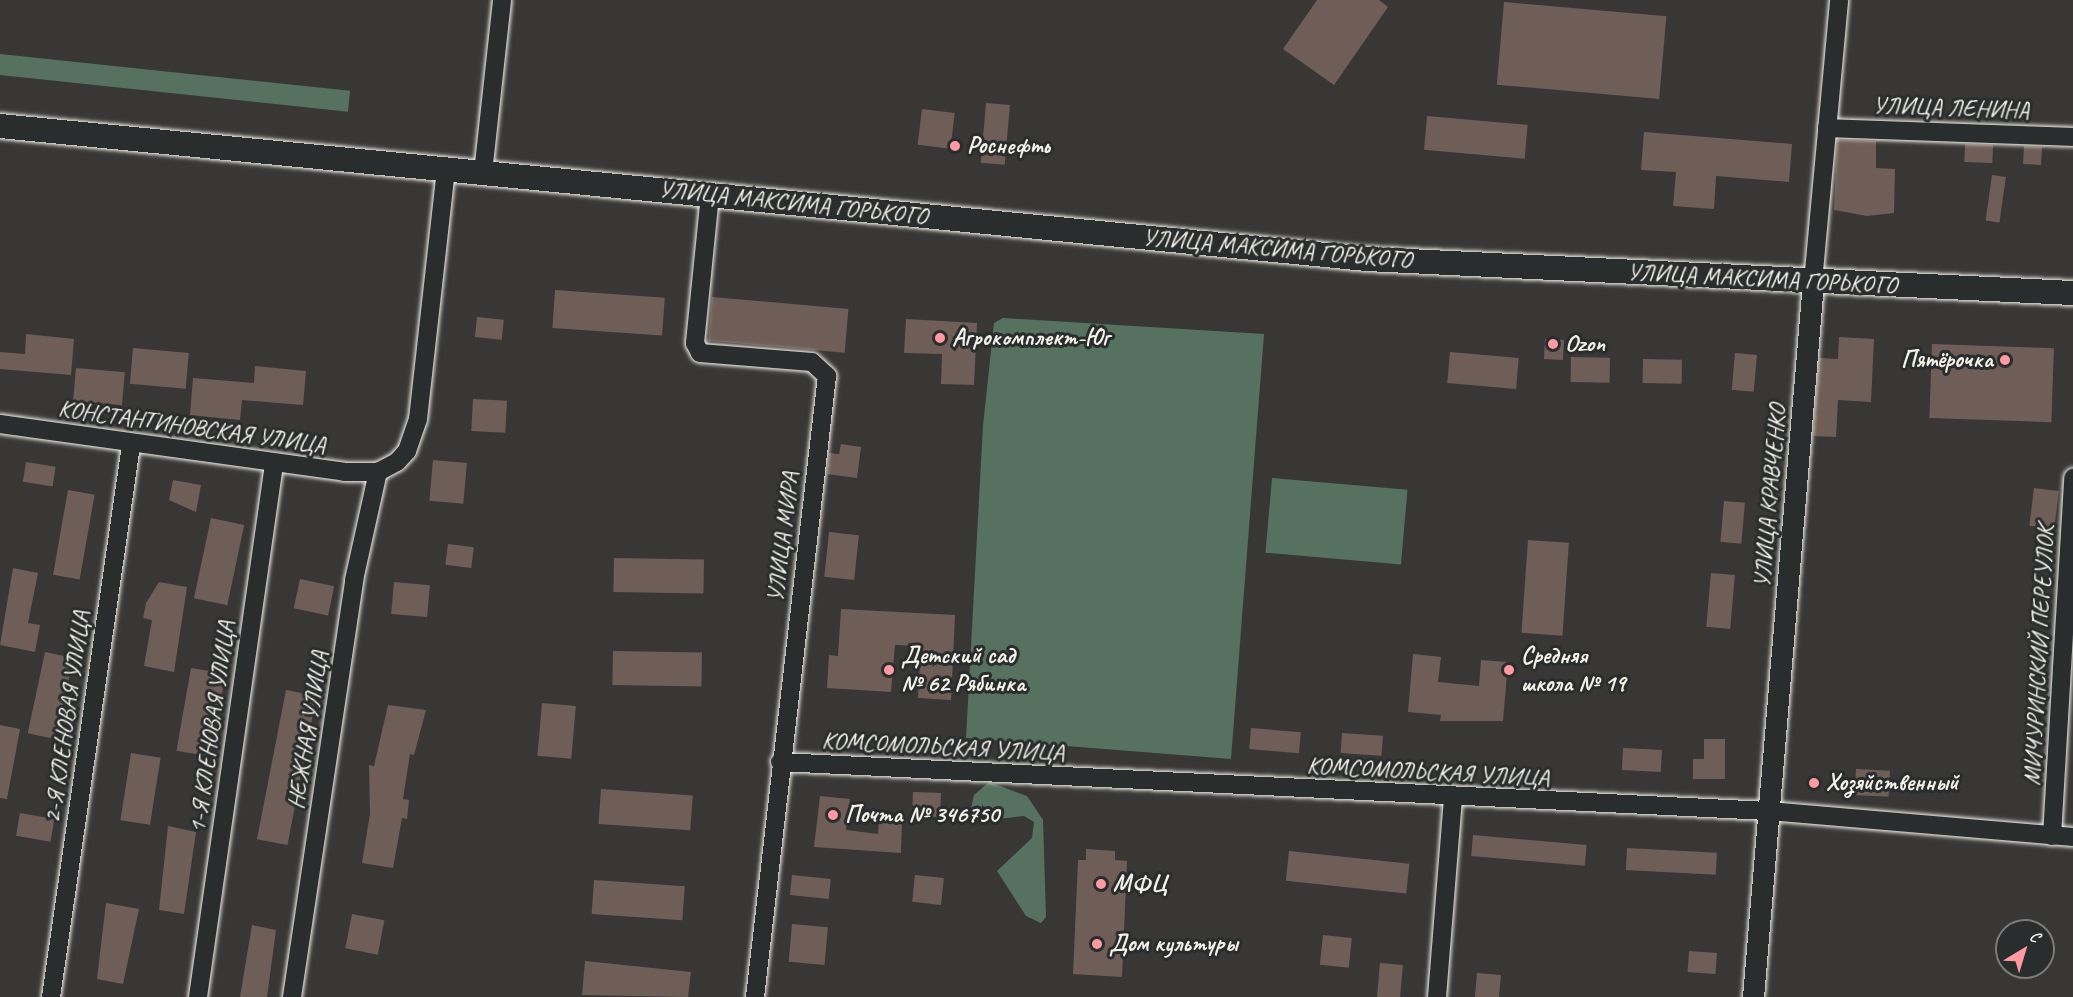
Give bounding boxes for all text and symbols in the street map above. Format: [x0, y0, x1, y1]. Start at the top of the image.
street label: УЛИЦА ЛЕНИНА [1872, 91, 2030, 125]
place label: Роснефть [967, 132, 1050, 160]
marker: Роснефть [948, 139, 962, 153]
street label: УЛИЦА МАКСИМА ГОРЬКОГО [657, 175, 929, 231]
street label: УЛИЦА МАКСИМА ГОРЬКОГО [1141, 223, 1413, 275]
street label: УЛИЦА МАКСИМА ГОРЬКОГО [1627, 258, 1897, 300]
place label: Агрокомплект-Юг [952, 324, 1109, 352]
place label: Ozon [1565, 330, 1605, 358]
marker: Агрокомплект-Юг [933, 331, 947, 345]
marker: Ozon [1546, 337, 1560, 351]
place label: Пятёрочка [1901, 346, 1993, 374]
marker: Пятёрочка [1998, 353, 2012, 367]
street label: КОНСТАНТИНОВСКАЯ УЛИЦА [56, 394, 328, 460]
street label: УЛИЦА КРАВЧЕНКО [1748, 402, 1792, 590]
street label: УЛИЦА МИРА [761, 470, 805, 604]
street label: МИЧУРИНСКИЙ ПЕРЕУЛОК [2018, 524, 2060, 786]
street label: 2-Я КЛЕНОВАЯ УЛИЦА [38, 609, 96, 825]
street label: 1-Я КЛЕНОВАЯ УЛИЦА [183, 619, 241, 835]
place label: Детский сад № 62 Рябинка [901, 642, 1025, 698]
place label: Средняя школа № 19 [1521, 642, 1625, 698]
street label: НЕЖНАЯ УЛИЦА [281, 649, 335, 811]
marker: Детский сад № 62 Рябинка [882, 663, 896, 677]
marker: Средняя школа № 19 [1502, 663, 1516, 677]
street label: КОМСОМОЛЬСКАЯ УЛИЦА [822, 726, 1064, 768]
street label: КОМСОМОЛЬСКАЯ УЛИЦА [1307, 751, 1549, 793]
place label: Хозяйственный [1826, 769, 1958, 797]
marker: Хозяйственный [1807, 776, 1821, 790]
place label: Почта № 346750 [845, 801, 999, 829]
marker: Почта № 346750 [826, 808, 840, 822]
place label: МФЦ [1113, 870, 1167, 898]
marker: МФЦ [1094, 877, 1108, 891]
north arrow [1995, 919, 2055, 979]
text: С [2026, 926, 2044, 947]
place label: Дом культуры [1109, 930, 1234, 958]
marker: Дом культуры [1090, 937, 1104, 951]

